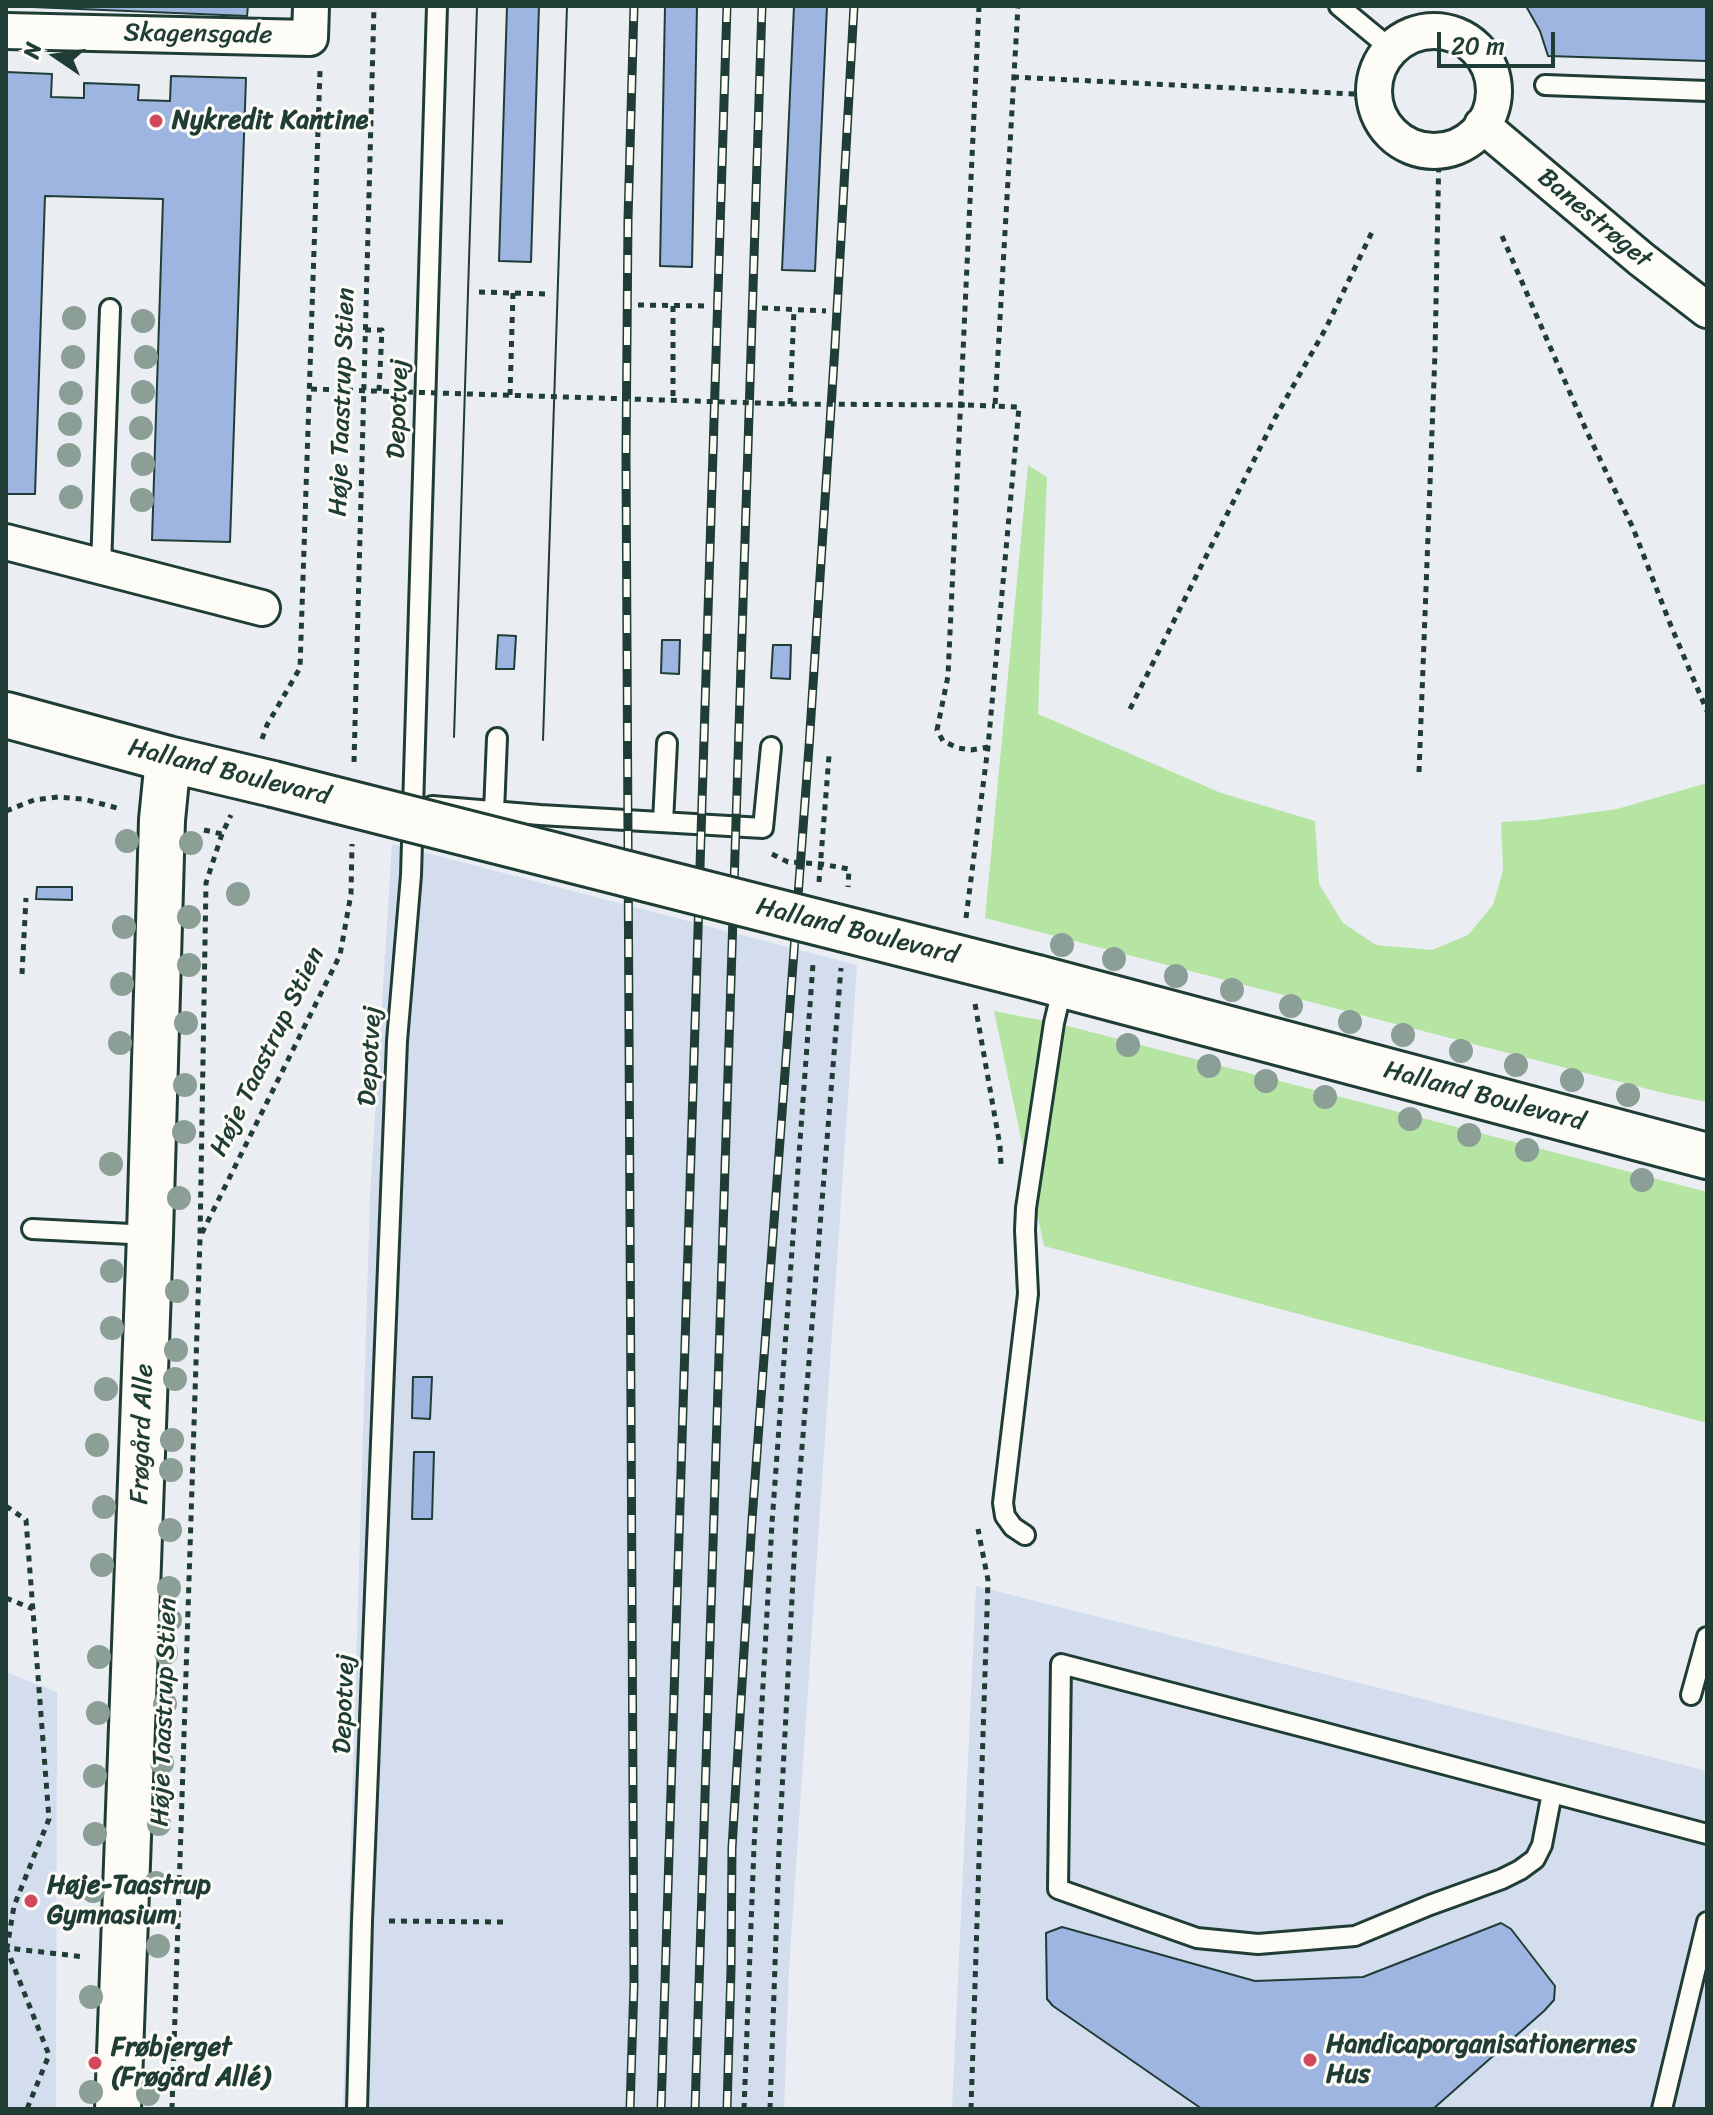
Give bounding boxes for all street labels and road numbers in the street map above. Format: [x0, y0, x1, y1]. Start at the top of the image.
street label: Skagensgade [123, 18, 273, 52]
street label: Banestrøget [1531, 162, 1657, 276]
street label: Høje Taastrup Stien [323, 287, 363, 517]
street label: Depotvej [382, 358, 416, 460]
street label: Halland Boulevard [125, 733, 333, 813]
street label: Halland Boulevard [753, 892, 961, 972]
street label: Høje Taastrup Stien [204, 942, 332, 1162]
street label: Depotvej [353, 1005, 389, 1107]
street label: Halland Boulevard [1380, 1055, 1588, 1139]
street label: Frøgård Alle [125, 1363, 161, 1505]
street label: Høje Taastrup Stien [145, 1597, 185, 1827]
street label: Depotvej [328, 1653, 362, 1755]

